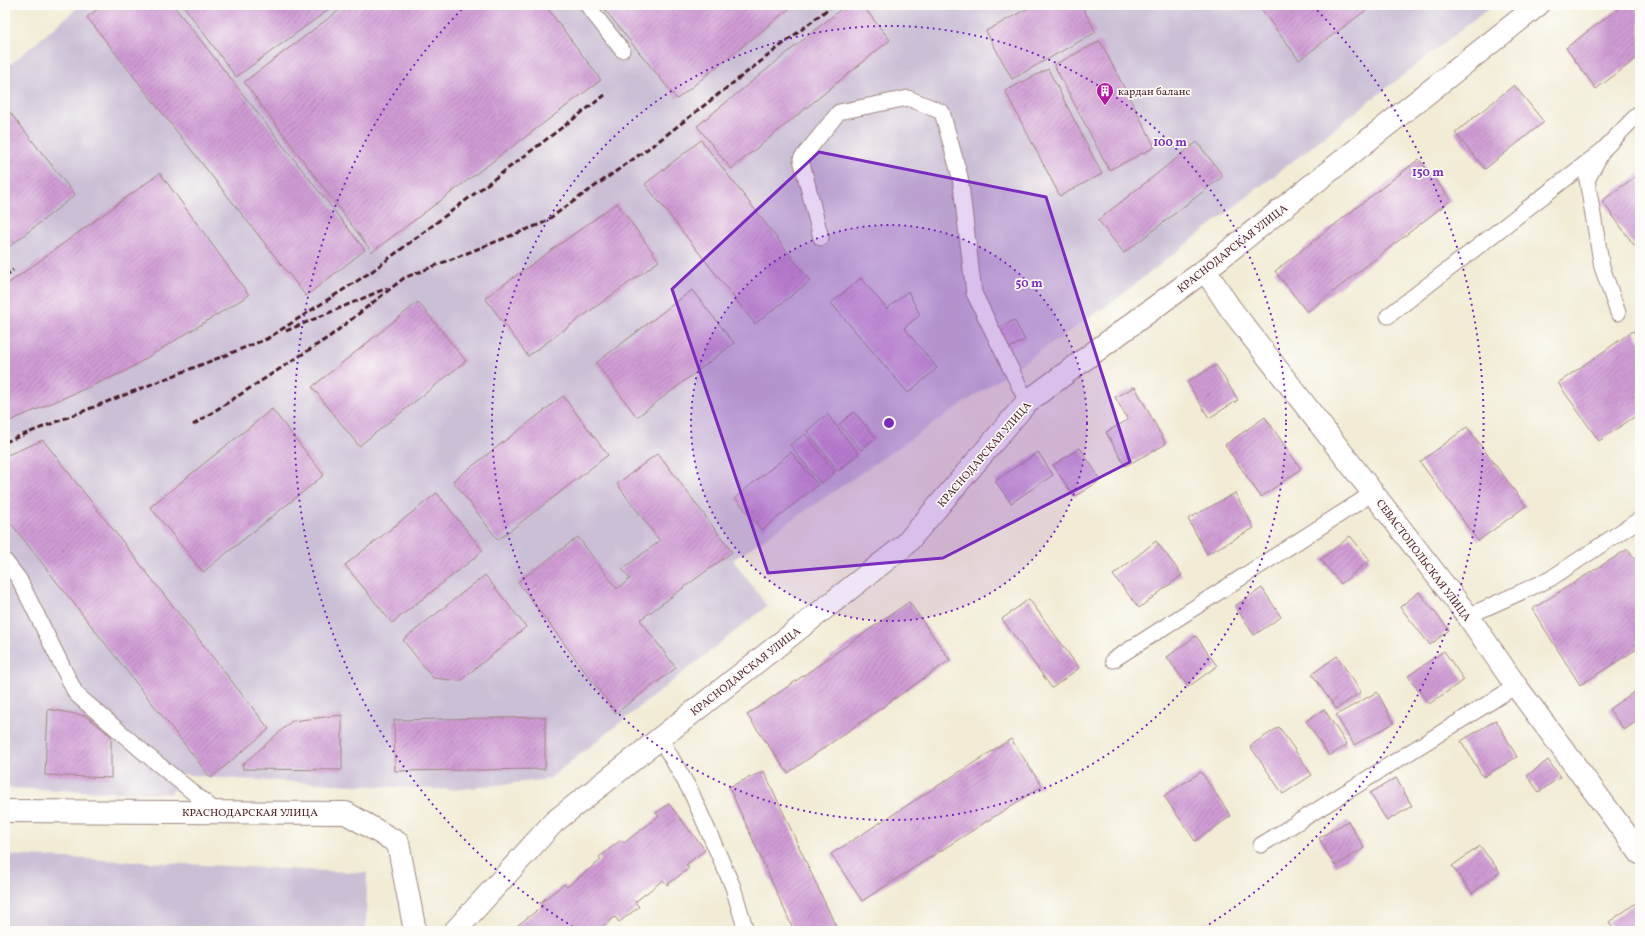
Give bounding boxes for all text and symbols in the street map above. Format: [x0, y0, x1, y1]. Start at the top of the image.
building icon: кардан баланс [1095, 81, 1115, 106]
place label: кардан баланс [1118, 85, 1190, 100]
text: 100 m [1153, 135, 1187, 151]
text: 150 m [1412, 165, 1444, 181]
street label: КРАСНОДАРСКАЯ УЛИЦА [1175, 201, 1291, 297]
text: 50 m [1015, 276, 1043, 292]
street label: КРАСНОДАРСКАЯ УЛИЦА [935, 399, 1036, 511]
centre of rings [882, 416, 896, 430]
street label: СЕВАСТОПОЛЬСКАЯ УЛИЦА [1372, 497, 1474, 625]
street label: КРАСНОДАРСКАЯ УЛИЦА [688, 624, 804, 720]
street label: КРАСНОДАРСКАЯ УЛИЦА [182, 806, 318, 821]

